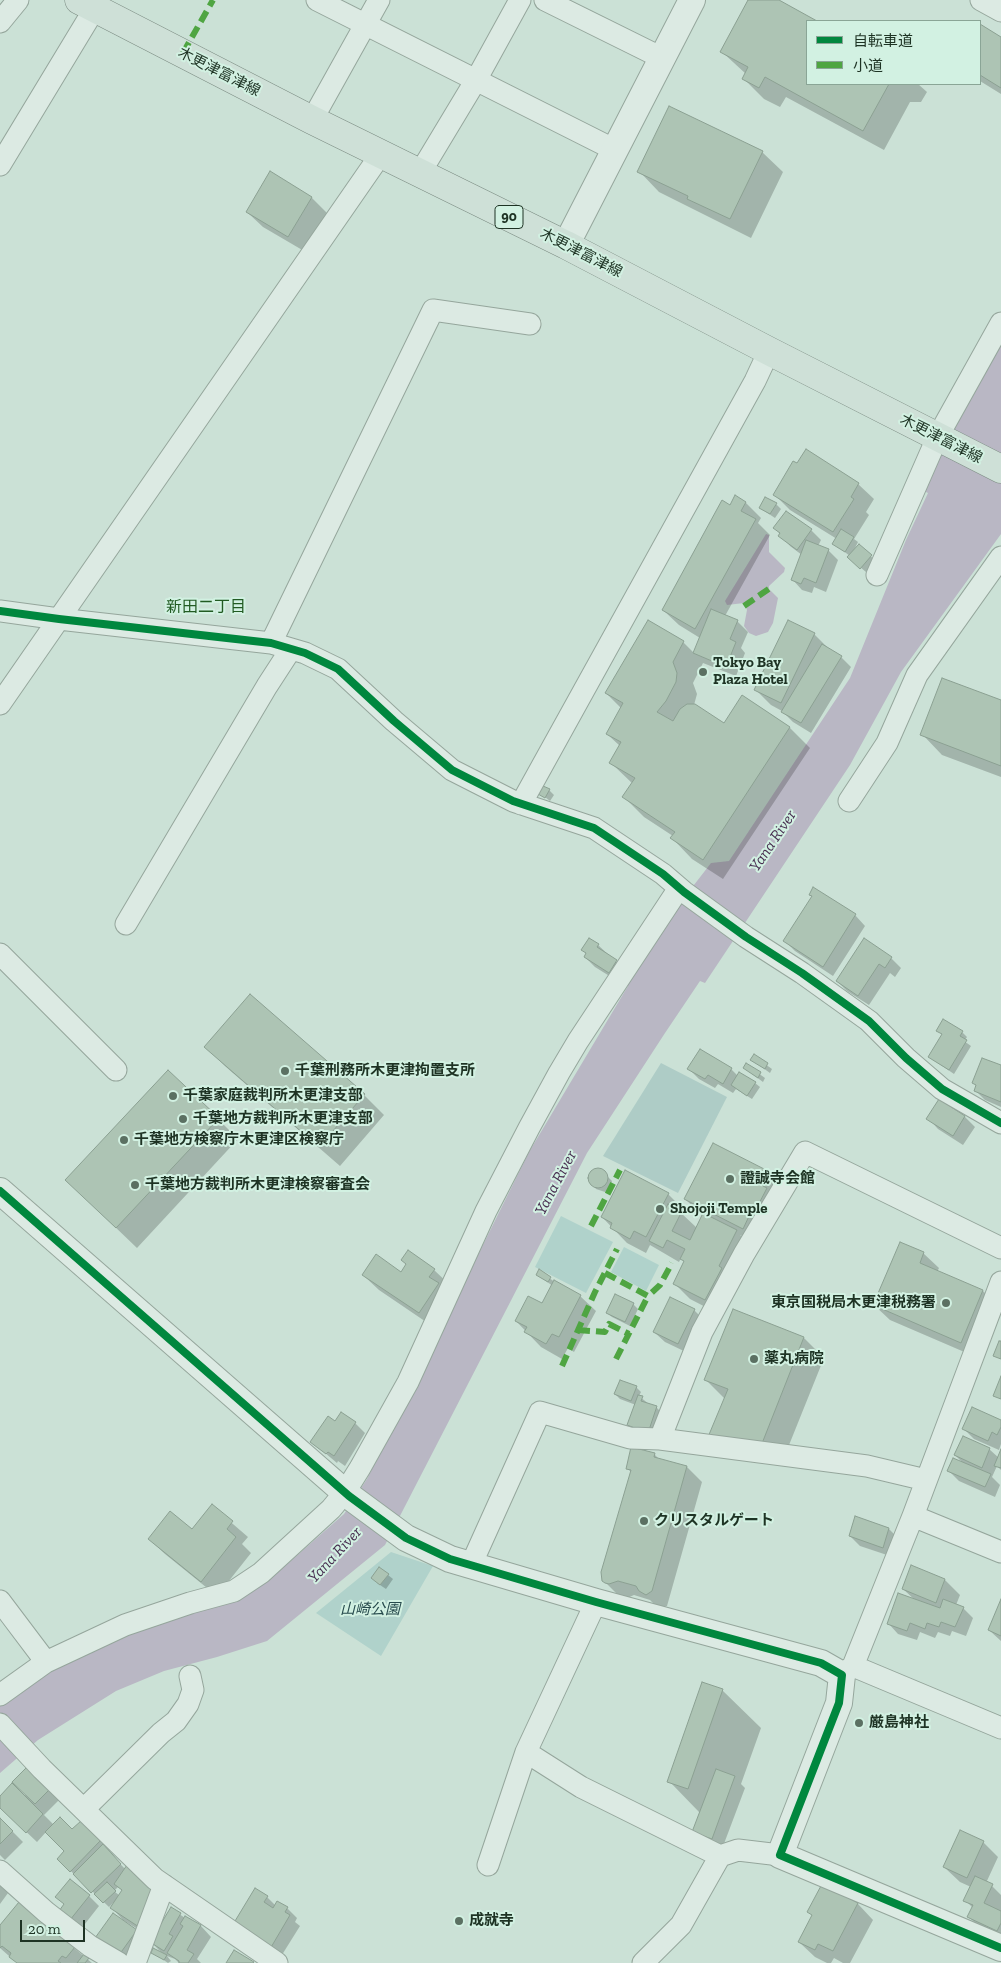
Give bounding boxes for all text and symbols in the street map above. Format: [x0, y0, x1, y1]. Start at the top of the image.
legend [806, 20, 981, 85]
text: 自転車道 [853, 32, 913, 50]
street label: 木更津富津線 [175, 44, 263, 100]
text: 小道 [853, 57, 883, 75]
road number: 90 [495, 206, 523, 228]
street label: 木更津富津線 [537, 225, 625, 281]
street label: 木更津富津線 [897, 411, 985, 467]
district label: 新田二丁目 [166, 597, 246, 617]
place label: Tokyo Bay Plaza Hotel [713, 654, 788, 689]
marker: Tokyo Bay Plaza Hotel [697, 666, 709, 678]
water label: Yana River [745, 807, 801, 875]
place label: 千葉刑務所木更津拘置支所 [295, 1062, 475, 1080]
marker: 千葉刑務所木更津拘置支所 [279, 1065, 291, 1077]
place label: 千葉家庭裁判所木更津支部 [183, 1087, 363, 1105]
marker: 千葉家庭裁判所木更津支部 [167, 1090, 179, 1102]
place label: 千葉地方裁判所木更津支部 [193, 1110, 373, 1128]
marker: 千葉地方裁判所木更津支部 [177, 1113, 189, 1125]
place label: 千葉地方検察庁木更津区検察庁 [134, 1131, 344, 1149]
marker: 千葉地方検察庁木更津区検察庁 [118, 1134, 130, 1146]
water label: Yana River [531, 1148, 581, 1218]
place label: 證誠寺会館 [740, 1170, 815, 1188]
marker: 證誠寺会館 [724, 1173, 736, 1185]
place label: 千葉地方裁判所木更津検察審査会 [145, 1176, 370, 1194]
marker: 千葉地方裁判所木更津検察審査会 [129, 1179, 141, 1191]
place label: Shojoji Temple [670, 1200, 768, 1218]
marker: Shojoji Temple [654, 1203, 666, 1215]
place label: 東京国税局木更津税務署 [771, 1294, 936, 1312]
marker: 東京国税局木更津税務署 [940, 1297, 952, 1309]
place label: 薬丸病院 [764, 1350, 824, 1368]
marker: 薬丸病院 [748, 1353, 760, 1365]
place label: クリスタルゲート [654, 1512, 774, 1530]
marker: クリスタルゲート [638, 1515, 650, 1527]
water label: Yana River [304, 1523, 366, 1587]
park label: 山崎公園 [340, 1601, 400, 1619]
place label: 厳島神社 [869, 1714, 929, 1732]
marker: 厳島神社 [853, 1717, 865, 1729]
scale bar [22, 1910, 88, 1942]
place label: 成就寺 [469, 1912, 514, 1930]
marker: 成就寺 [453, 1915, 465, 1927]
text: 20 m [28, 1920, 61, 1938]

